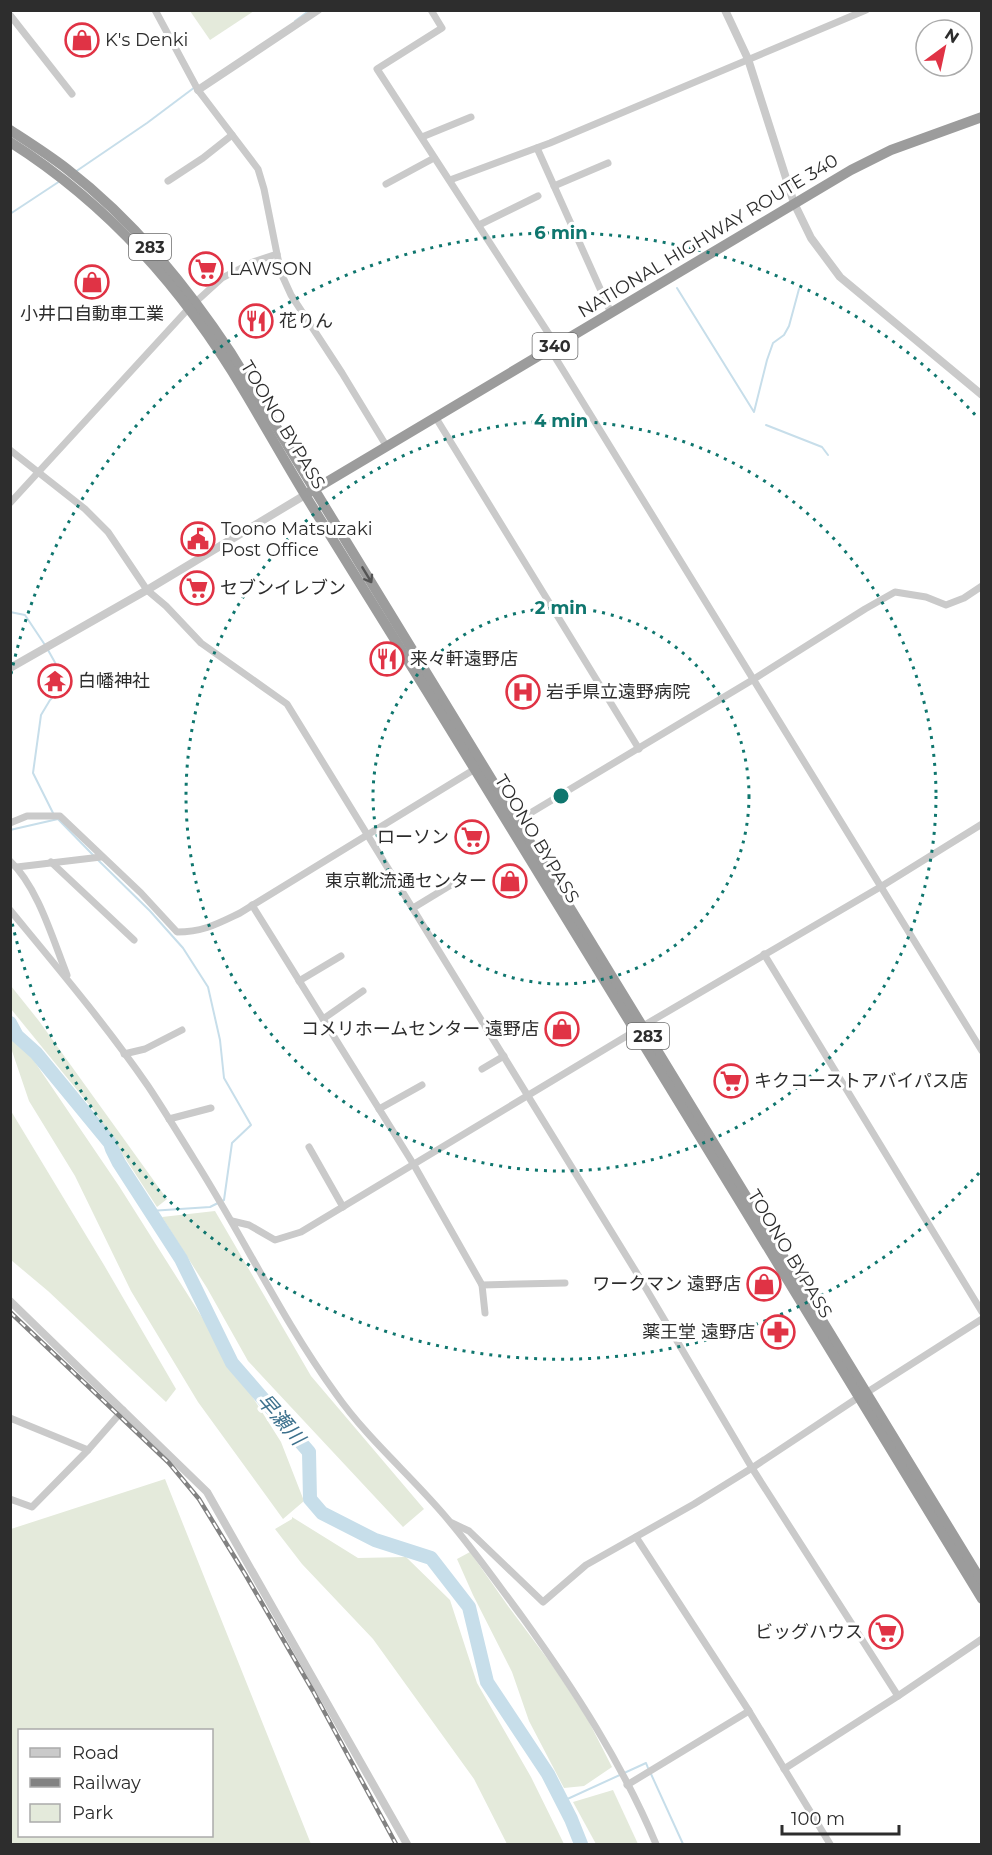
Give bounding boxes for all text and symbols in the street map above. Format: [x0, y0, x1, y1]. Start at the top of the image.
north arrow [914, 18, 974, 78]
shop icon: K's Denki [64, 22, 100, 58]
text: N [941, 24, 962, 47]
place label: K's Denki [105, 29, 188, 51]
street label: NATIONAL HIGHWAY ROUTE 340 [574, 149, 842, 323]
text: 6 min [534, 222, 588, 244]
road number: 283 [129, 234, 171, 260]
supermarket icon: LAWSON [188, 251, 224, 287]
place label: LAWSON [229, 258, 312, 280]
shop icon: 小井口自動車工業 [74, 264, 110, 300]
place label: 小井口自動車工業 [20, 303, 164, 325]
restaurant icon: 花りん [238, 303, 274, 339]
place label: 花りん [279, 310, 333, 332]
road number: 340 [532, 333, 578, 359]
street label: TOONO BYPASS [236, 357, 330, 493]
text: 4 min [534, 410, 588, 432]
place label: Toono Matsuzaki Post Office [221, 518, 373, 561]
public building icon: Toono Matsuzaki Post Office [180, 521, 216, 557]
one-way arrow [362, 566, 374, 583]
supermarket icon: セブンイレブン [179, 570, 215, 606]
place label: セブンイレブン [220, 577, 346, 599]
text: 2 min [535, 597, 587, 619]
restaurant icon: 来々軒遠野店 [369, 641, 405, 677]
place label: 来々軒遠野店 [410, 648, 518, 670]
temple icon: 白幡神社 [37, 663, 73, 699]
place label: 白幡神社 [78, 670, 150, 692]
hospital icon: 岩手県立遠野病院 [505, 674, 541, 710]
place label: 岩手県立遠野病院 [546, 681, 690, 703]
street label: TOONO BYPASS [490, 771, 584, 907]
centre of rings [551, 786, 571, 806]
supermarket icon: ローソン [454, 819, 490, 855]
place label: ローソン [377, 826, 449, 848]
shop icon: 東京靴流通センター [492, 863, 528, 899]
place label: 東京靴流通センター [325, 870, 487, 892]
shop icon: コメリホームセンター 遠野店 [544, 1011, 580, 1047]
place label: コメリホームセンター 遠野店 [301, 1018, 539, 1040]
road number: 283 [627, 1023, 669, 1049]
supermarket icon: キクコーストアバイパス店 [713, 1063, 749, 1099]
place label: キクコーストアバイパス店 [754, 1070, 968, 1092]
street label: TOONO BYPASS [743, 1186, 837, 1322]
shop icon: ワークマン 遠野店 [746, 1266, 782, 1302]
place label: ワークマン 遠野店 [592, 1273, 741, 1295]
pharmacy icon: 薬王堂 遠野店 [760, 1314, 796, 1350]
place label: 薬王堂 遠野店 [642, 1321, 755, 1343]
water label: 早瀬川 [252, 1388, 311, 1451]
supermarket icon: ビッグハウス [868, 1614, 904, 1650]
place label: ビッグハウス [755, 1621, 863, 1643]
legend [18, 1729, 213, 1837]
text: Road [72, 1742, 119, 1764]
text: Railway [72, 1772, 141, 1794]
scale bar [782, 1798, 899, 1836]
text: Park [72, 1802, 113, 1824]
text: 100 m [791, 1808, 845, 1830]

